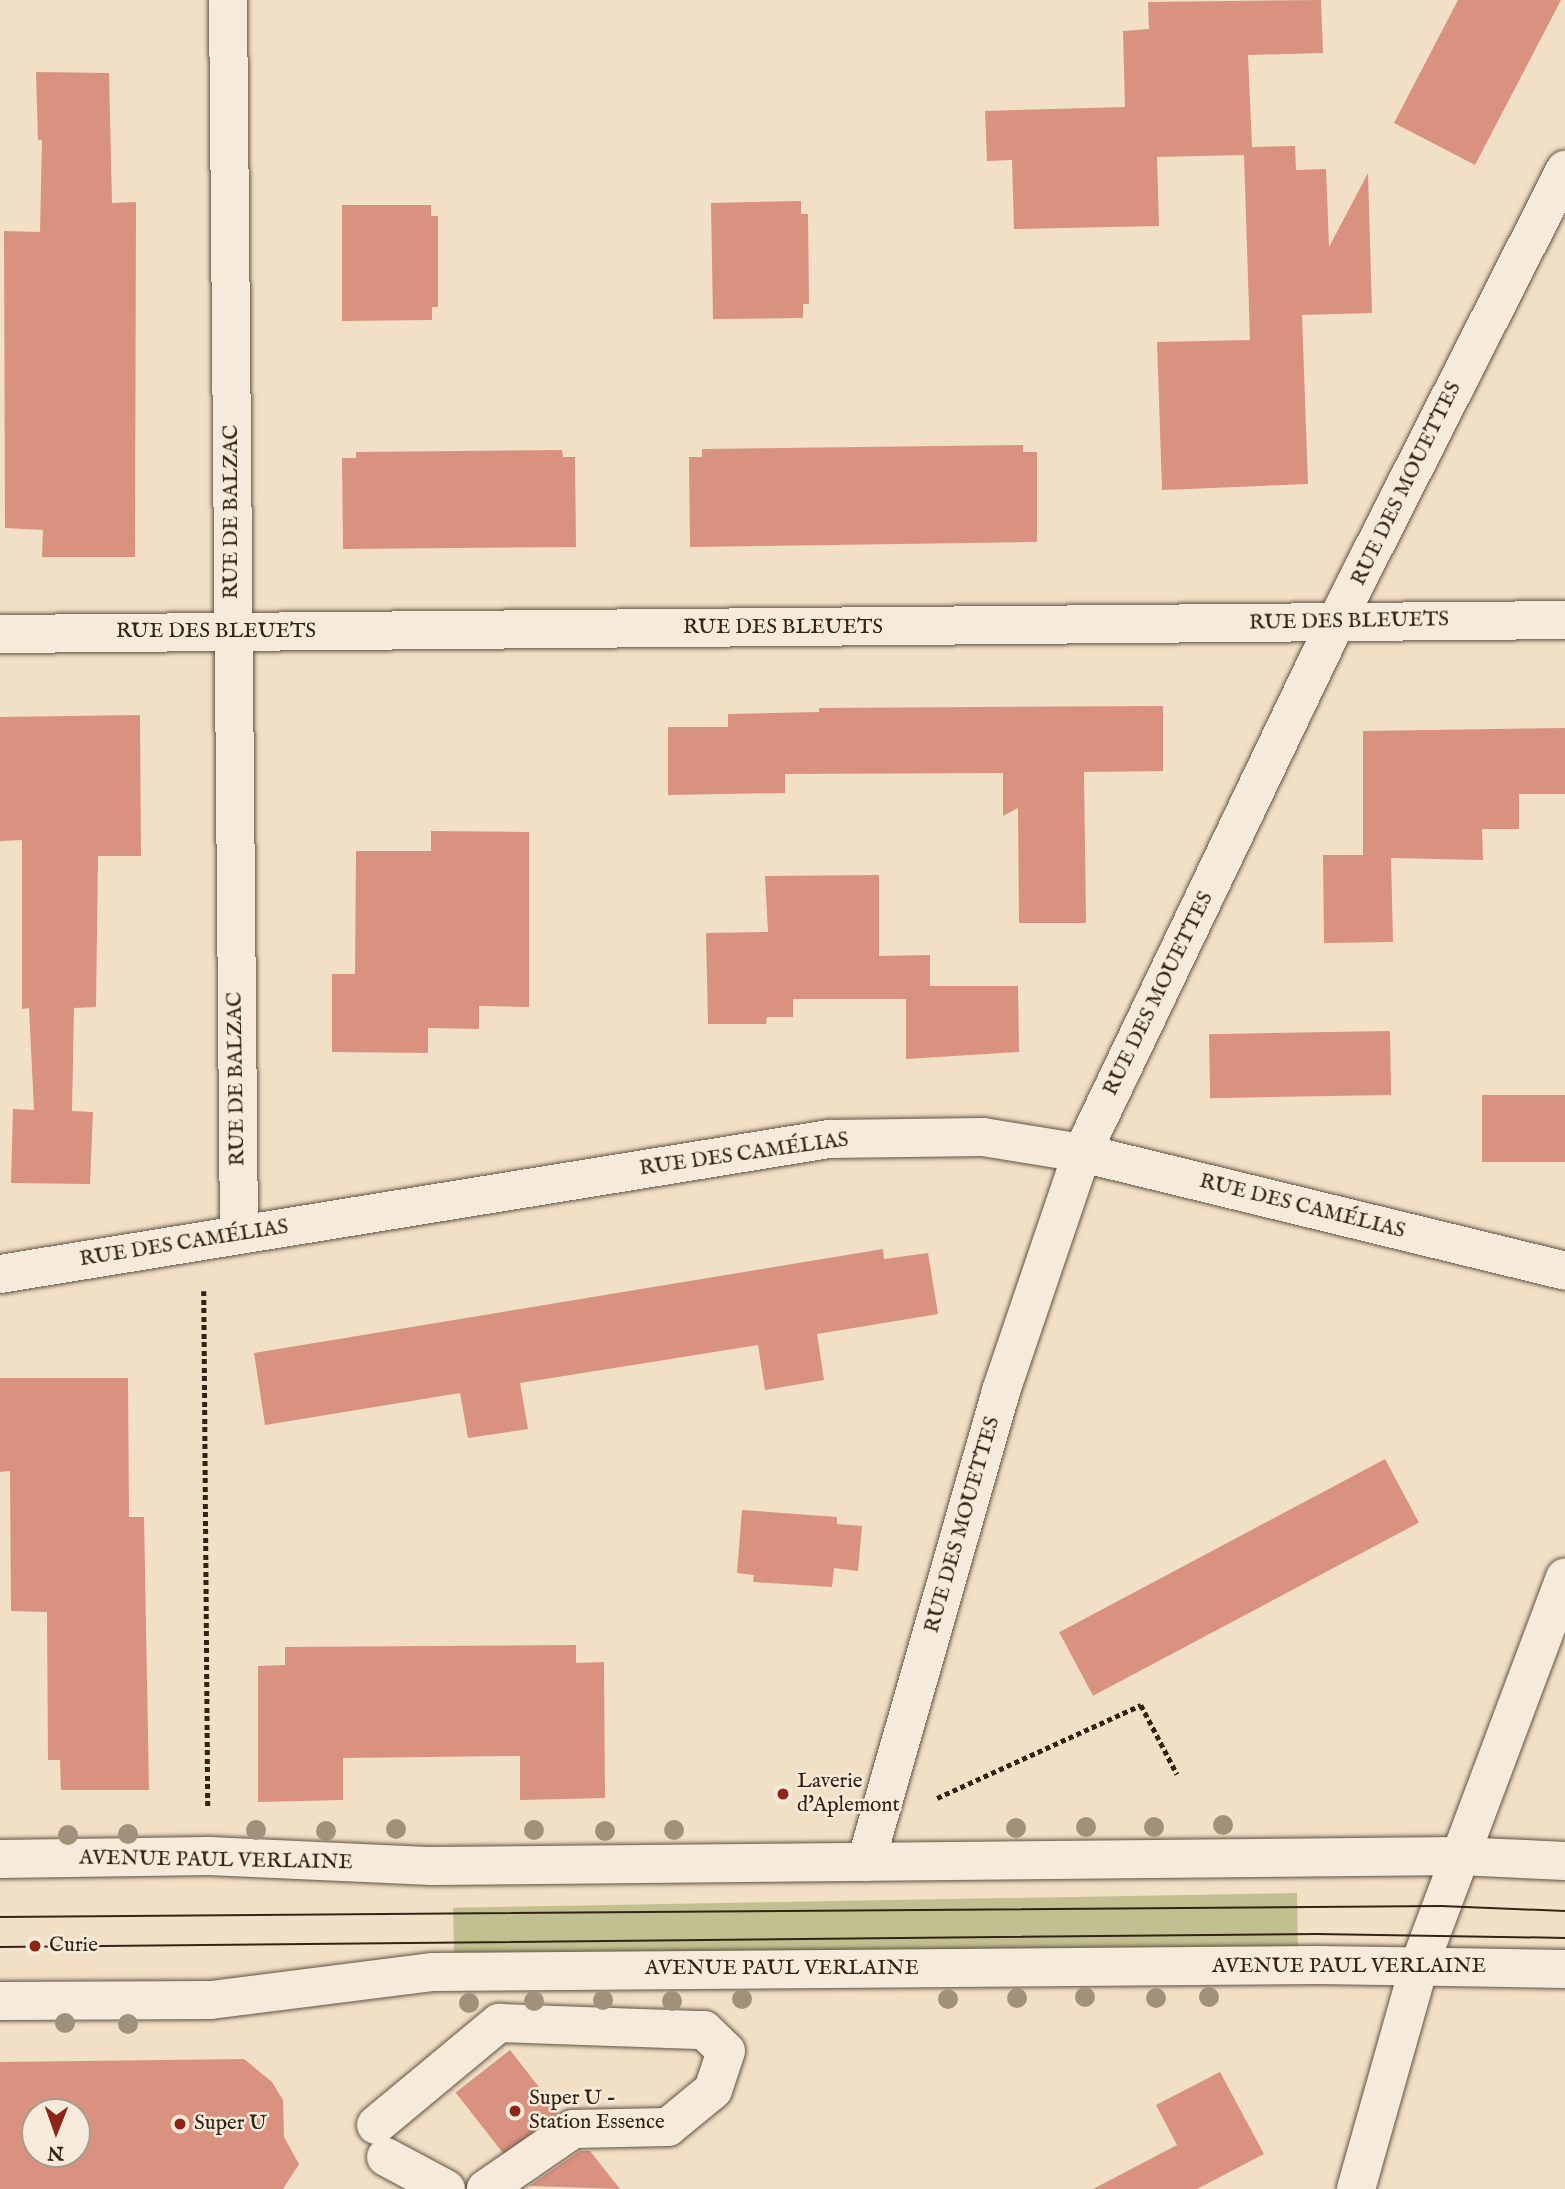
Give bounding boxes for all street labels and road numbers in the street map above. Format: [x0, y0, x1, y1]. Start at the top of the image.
street label: RUE DES MOUETTES [1347, 378, 1467, 590]
street label: RUE DE BALZAC [219, 425, 245, 599]
street label: RUE DES BLEUETS [1249, 608, 1449, 636]
street label: RUE DES BLEUETS [683, 615, 883, 641]
street label: RUE DES BLEUETS [116, 619, 316, 645]
street label: RUE DES MOUETTES [1099, 888, 1219, 1100]
street label: RUE DE BALZAC [223, 992, 251, 1166]
street label: RUE DES CAMÉLIAS [638, 1128, 850, 1182]
street label: RUE DES CAMÉLIAS [1197, 1169, 1407, 1245]
street label: RUE DES CAMÉLIAS [78, 1215, 290, 1273]
street label: RUE DES MOUETTES [920, 1414, 1006, 1636]
street label: AVENUE PAUL VERLAINE [79, 1846, 353, 1876]
street label: AVENUE PAUL VERLAINE [1212, 1954, 1486, 1980]
street label: AVENUE PAUL VERLAINE [645, 1956, 919, 1982]

